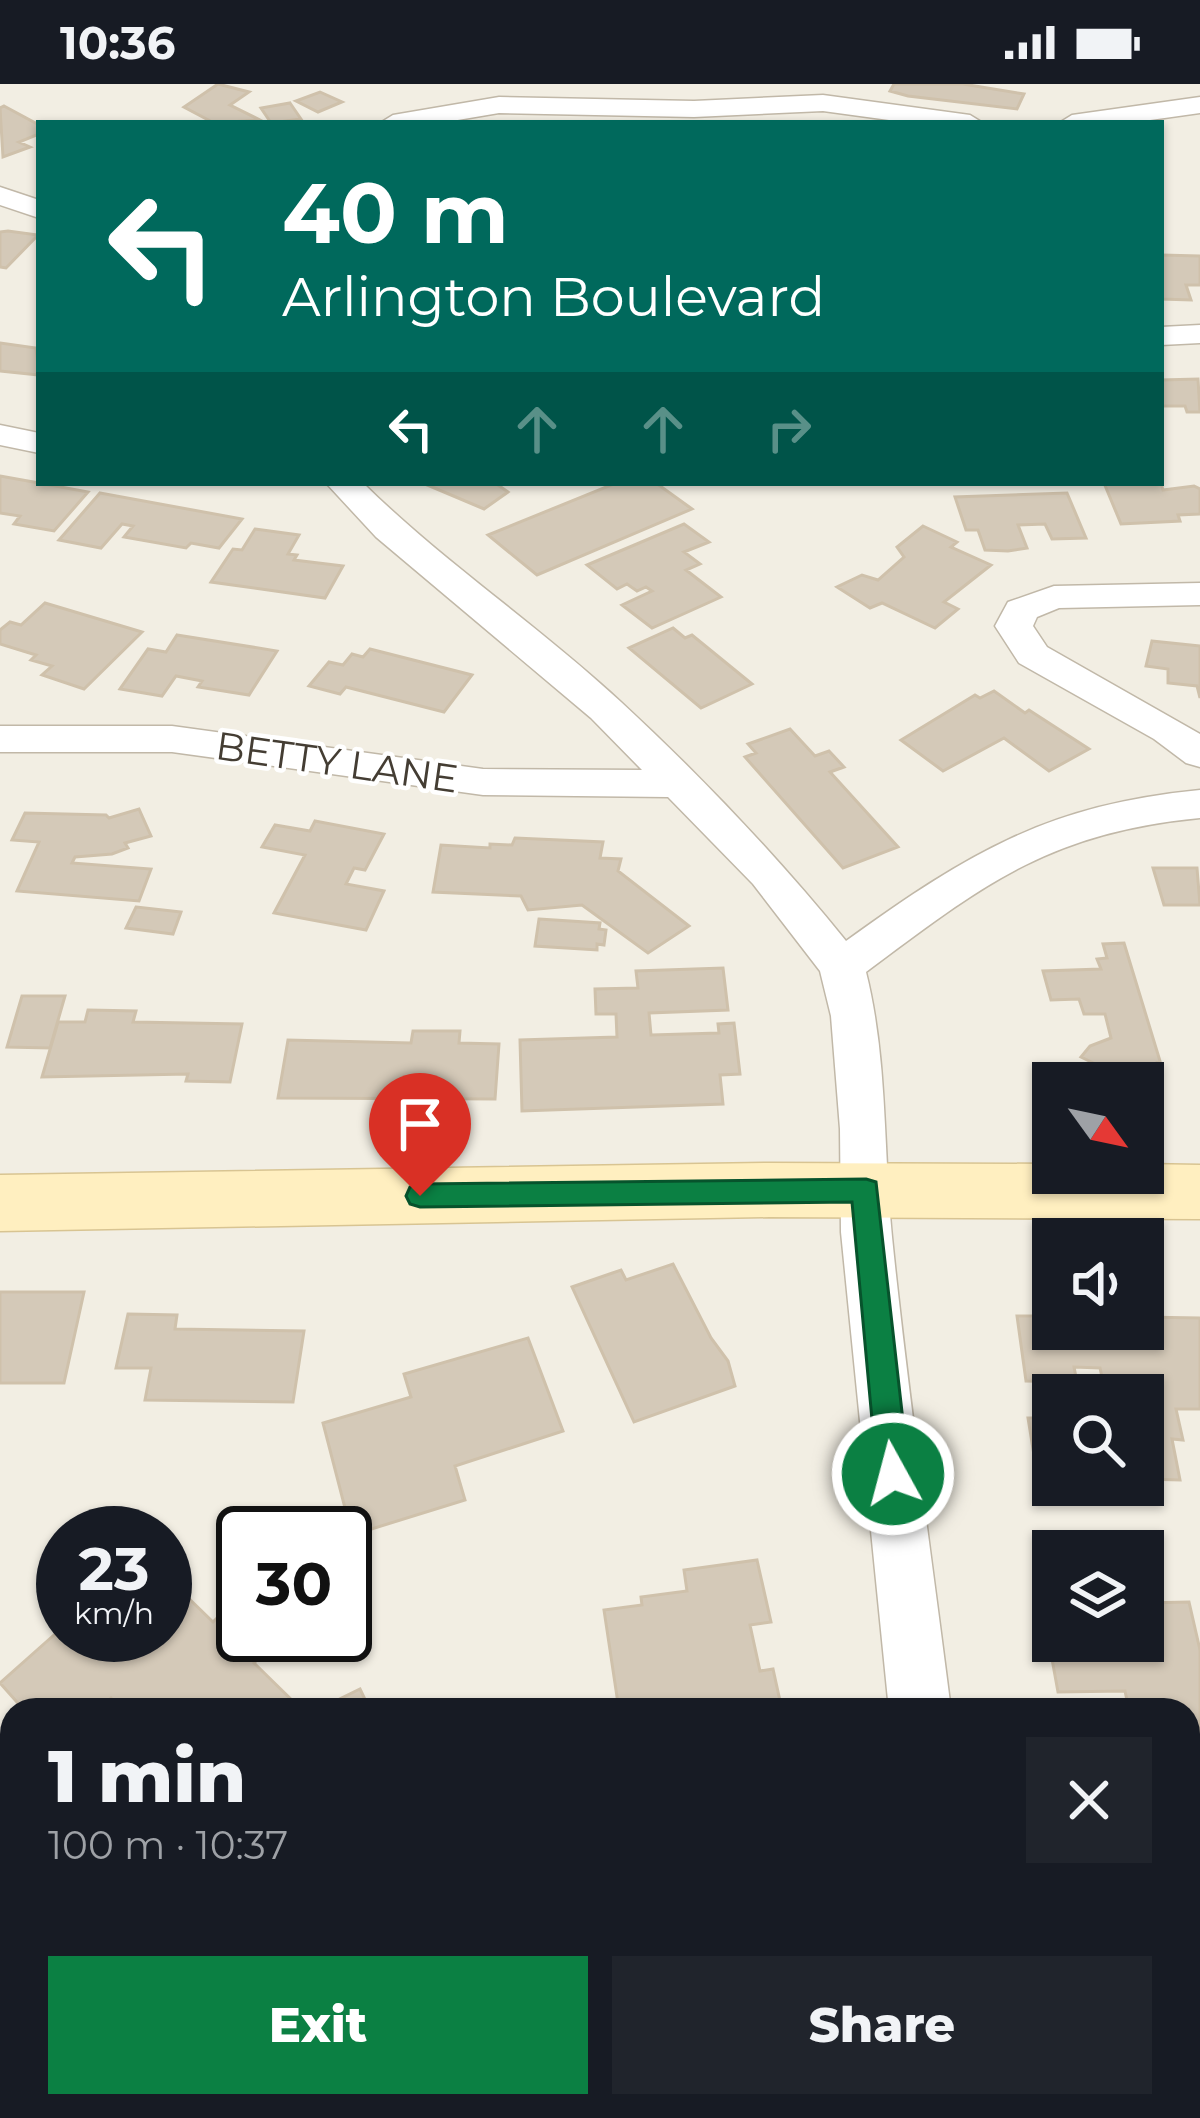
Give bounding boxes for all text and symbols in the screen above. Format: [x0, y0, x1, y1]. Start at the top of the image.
text: 10:36 [60, 15, 175, 70]
text: 40 m [282, 162, 509, 264]
icon: left [84, 168, 240, 324]
text: Arlington Boulevard [282, 264, 825, 330]
icon: left [378, 396, 444, 462]
icon: ahead [504, 396, 570, 462]
icon: ahead [630, 396, 696, 462]
icon: right [756, 396, 822, 462]
street label: BETTY LANE [213, 721, 461, 803]
north arrow [1032, 1062, 1164, 1194]
map controls [1032, 1062, 1164, 1662]
pin [369, 1073, 471, 1196]
icon: arrive [387, 1091, 453, 1157]
button: sound [1032, 1218, 1164, 1350]
button: search [1032, 1374, 1164, 1506]
position arrow [830, 1411, 956, 1537]
speed limit sign: 30 [216, 1506, 372, 1662]
button: layers [1032, 1530, 1164, 1662]
text: 23 [79, 1532, 149, 1605]
text: km/h [74, 1595, 154, 1632]
text: 1 min [48, 1732, 246, 1820]
button: close [1026, 1737, 1152, 1863]
text: 100 m · 10:37 [48, 1821, 288, 1869]
button: Exit [48, 1956, 588, 2094]
button: Share [612, 1956, 1152, 2094]

